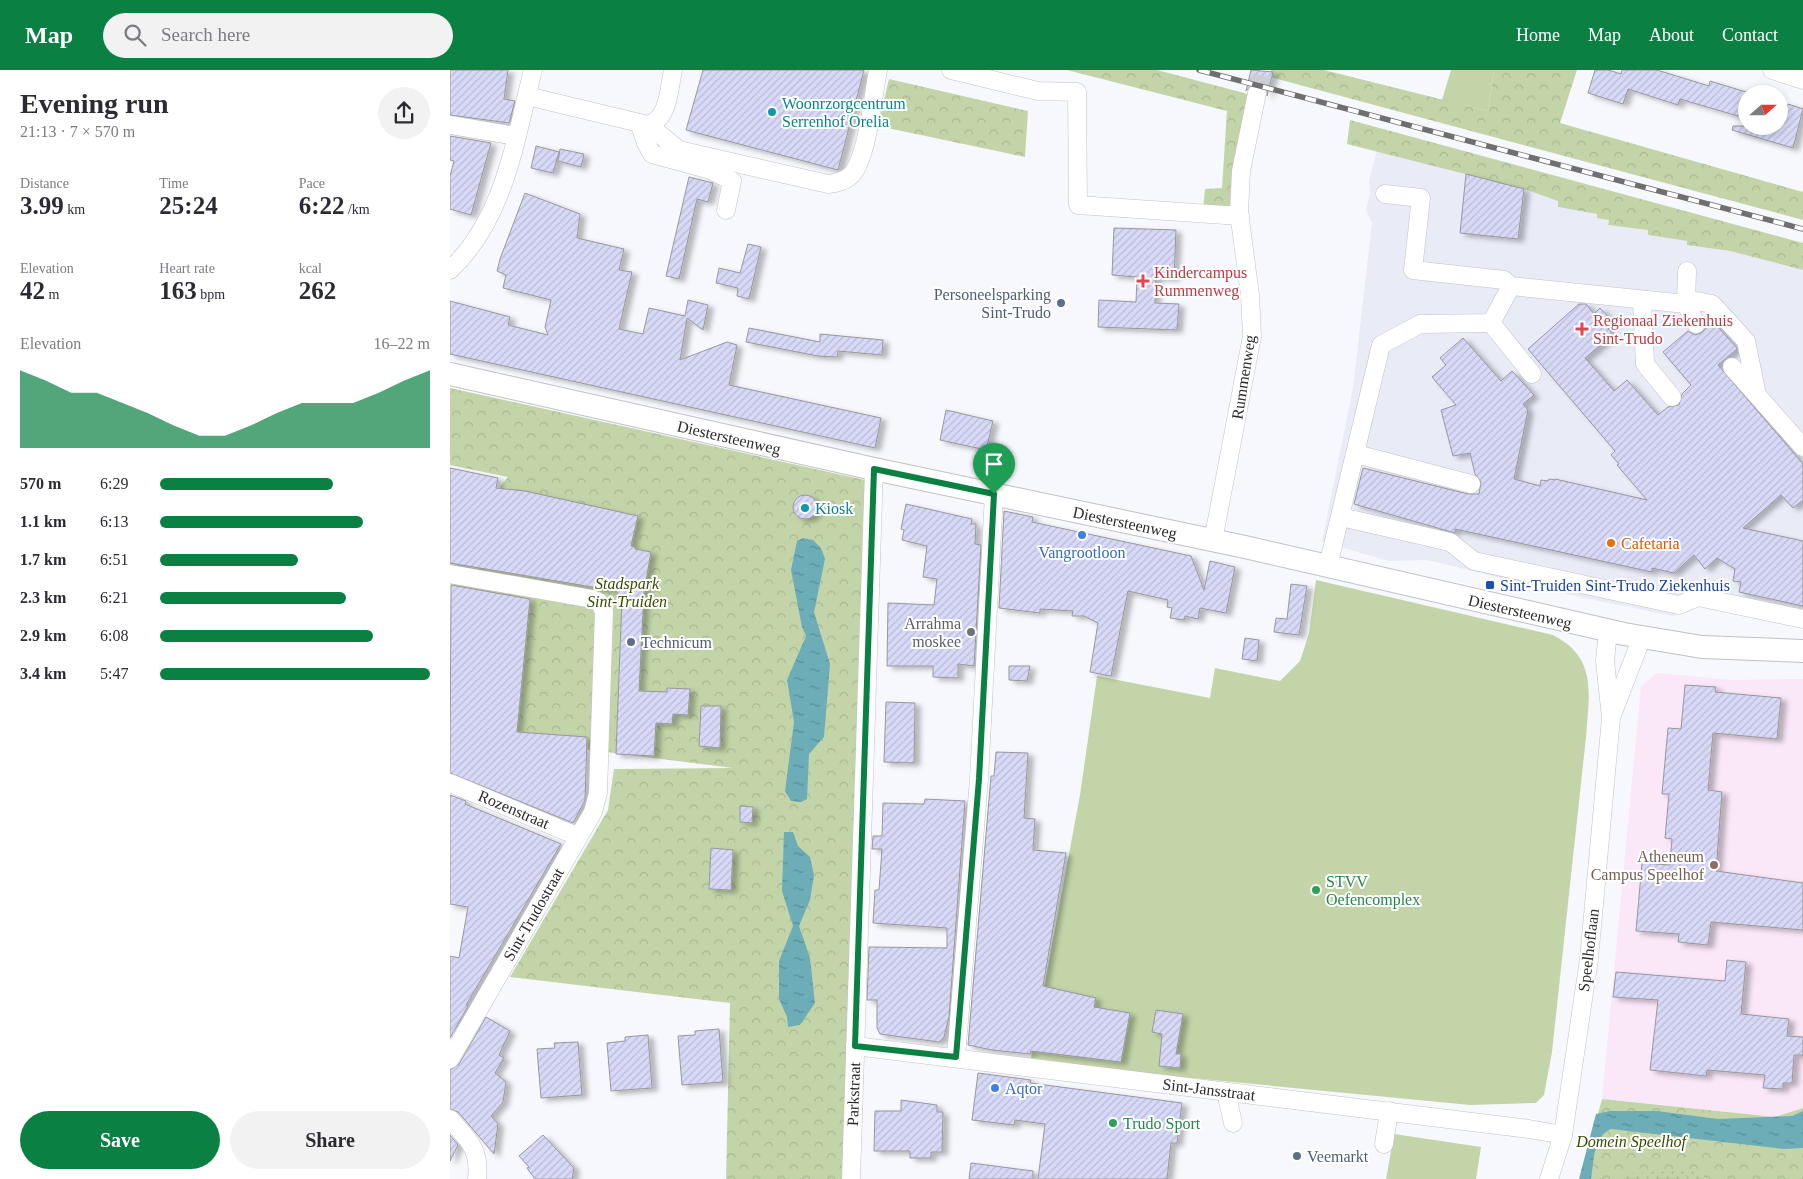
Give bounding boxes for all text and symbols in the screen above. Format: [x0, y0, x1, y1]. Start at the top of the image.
search box [103, 13, 453, 58]
icon: search [121, 21, 149, 49]
text: Map [25, 22, 73, 48]
text: Search here [161, 24, 250, 45]
text: Home [1516, 25, 1560, 45]
text: Map [1588, 25, 1621, 45]
text: About [1649, 25, 1694, 45]
text: Contact [1722, 25, 1778, 45]
north arrow [1738, 85, 1788, 135]
map controls [1738, 85, 1788, 135]
button: share [378, 87, 430, 139]
text: Evening run [20, 88, 169, 119]
place label: Woonrzorgcentrum Serrenhof Orelia [782, 95, 906, 130]
marker: Woonrzorgcentrum Serrenhof Orelia [766, 106, 778, 118]
text: 21:13 · 7 × 570 m [20, 123, 135, 140]
text: Distance [20, 176, 69, 191]
text: Time [159, 176, 188, 191]
text: Pace [299, 176, 325, 191]
text: 3.99 [20, 192, 64, 219]
text: 25:24 [159, 192, 218, 219]
text: 6:22 [299, 192, 344, 219]
text: km [64, 202, 85, 217]
text: /km [344, 202, 370, 217]
text: Elevation [20, 261, 74, 276]
text: Heart rate [159, 261, 215, 276]
text: kcal [299, 261, 322, 276]
place label: Kindercampus Rummenweg [1154, 264, 1247, 300]
marker: Kindercampus Rummenweg [1136, 274, 1150, 288]
text: 42 [20, 277, 45, 304]
text: 163 [159, 277, 197, 304]
text: 262 [299, 277, 336, 304]
place label: Personeelsparking Sint-Trudo [934, 286, 1051, 321]
text: m [45, 287, 59, 302]
text: bpm [197, 287, 225, 302]
marker: Personeelsparking Sint-Trudo [1055, 297, 1067, 309]
place label: Regionaal Ziekenhuis Sint-Trudo [1593, 312, 1733, 347]
marker: Regionaal Ziekenhuis Sint-Trudo [1575, 322, 1589, 336]
street label: Rummenweg [1228, 334, 1260, 421]
text: Elevation [20, 335, 81, 352]
text: 16–22 m [374, 335, 430, 352]
street label: Diestersteenweg [675, 417, 782, 459]
pin [973, 443, 1015, 494]
icon: arrive [980, 450, 1008, 478]
text: 570 m [20, 475, 61, 492]
text: 6:29 [100, 475, 128, 492]
place label: Kiosk [815, 500, 853, 517]
marker: Kiosk [799, 502, 811, 514]
street label: Diestersteenweg [1071, 503, 1178, 543]
text: 1.1 km [20, 513, 66, 530]
text: 6:13 [100, 513, 128, 530]
marker: Vangrootloon [1076, 529, 1088, 541]
place label: Cafetaria [1621, 535, 1680, 552]
marker: Cafetaria [1605, 537, 1617, 549]
place label: Vangrootloon [1038, 544, 1126, 562]
text: 1.7 km [20, 551, 66, 568]
text: 6:51 [100, 551, 128, 568]
park label: Stadspark Sint-Truiden [587, 575, 667, 610]
place label: Sint-Truiden Sint-Trudo Ziekenhuis [1500, 577, 1730, 594]
marker: Sint-Truiden Sint-Trudo Ziekenhuis [1484, 579, 1496, 591]
text: 2.3 km [20, 589, 66, 606]
text: 6:21 [100, 589, 128, 606]
street label: Diestersteenweg [1466, 591, 1573, 633]
place label: Arrahma moskee [904, 615, 961, 650]
marker: Arrahma moskee [965, 626, 977, 638]
text: 2.9 km [20, 627, 66, 644]
text: 6:08 [100, 627, 128, 644]
place label: Technicum [641, 634, 712, 651]
marker: Technicum [625, 636, 637, 648]
text: 3.4 km [20, 665, 66, 682]
text: 5:47 [100, 665, 128, 682]
street label: Rozenstraat [476, 787, 552, 832]
place label: Atheneum Campus Speelhof [1591, 848, 1705, 884]
marker: Atheneum Campus Speelhof [1708, 859, 1720, 871]
street label: Sint-Trudostraat [500, 864, 567, 964]
place label: STVV Oefencomplex [1326, 873, 1420, 909]
marker: STVV Oefencomplex [1310, 884, 1322, 896]
street label: Speelhoflaan [1575, 908, 1603, 993]
street label: Parkstraat [844, 1061, 863, 1126]
street label: Sint-Jansstraat [1162, 1075, 1257, 1104]
place label: Aqtor [1005, 1080, 1043, 1098]
marker: Aqtor [989, 1082, 1001, 1094]
button: Save [20, 1111, 220, 1169]
button: Share [230, 1111, 430, 1169]
place label: Trudo Sport [1123, 1115, 1201, 1133]
marker: Trudo Sport [1107, 1117, 1119, 1129]
park label: Domein Speelhof [1575, 1133, 1688, 1151]
place label: Veemarkt [1307, 1148, 1369, 1165]
marker: Veemarkt [1291, 1150, 1303, 1162]

